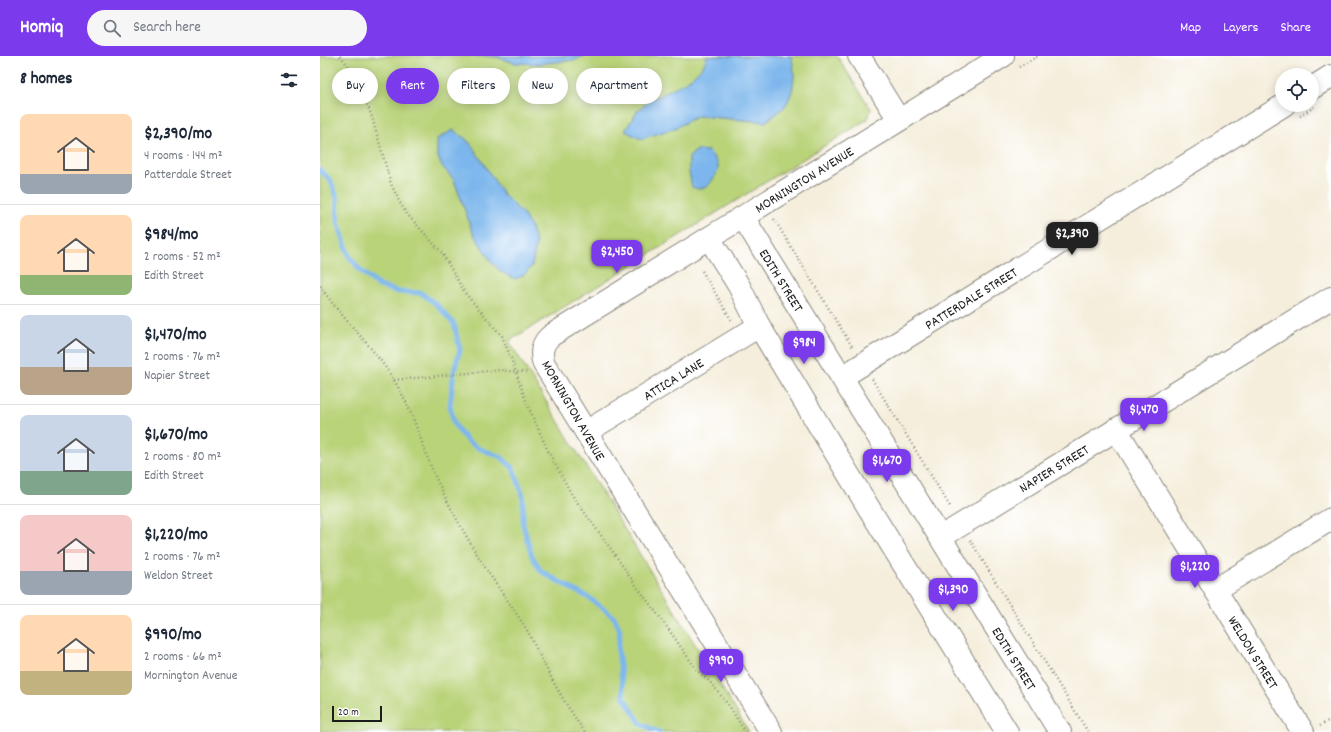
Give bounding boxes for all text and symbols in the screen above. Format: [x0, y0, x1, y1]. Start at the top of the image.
search box [87, 10, 367, 46]
text: Homiq [20, 15, 63, 42]
icon: search [101, 17, 123, 39]
text: Search here [133, 17, 201, 39]
text: Map [1180, 18, 1201, 38]
text: Layers [1223, 18, 1258, 38]
text: Share [1280, 18, 1311, 38]
text: 8 homes [20, 68, 72, 92]
chip: Buy [332, 68, 378, 104]
chip: Rent [386, 68, 439, 104]
chip: Filters [447, 68, 510, 104]
chip: New [518, 68, 568, 104]
chip: Apartment [576, 68, 662, 104]
map controls [1275, 68, 1319, 112]
button: locate [1275, 68, 1319, 112]
icon: filters [278, 69, 300, 91]
text: $2,390/mo [144, 123, 212, 147]
icon: home [52, 130, 100, 178]
street label: MORNINGTON AVENUE [752, 142, 859, 219]
text: 4 rooms · 144 m² [144, 147, 222, 166]
text: Patterdale Street [144, 166, 232, 185]
pin: $2,390 [1039, 222, 1105, 256]
text: $984/mo [144, 224, 198, 248]
text: $2,390 [1055, 225, 1089, 244]
icon: home [52, 231, 100, 279]
pin: $2,450 [584, 240, 650, 274]
text: $2,450 [600, 243, 634, 262]
street label: EDITH STREET [753, 246, 807, 317]
text: 2 rooms · 52 m² [144, 248, 221, 267]
street label: PATTERDALE STREET [921, 263, 1022, 336]
text: Edith Street [144, 267, 204, 286]
text: $1,470/mo [144, 324, 207, 348]
icon: home [52, 331, 100, 379]
pin: $984 [780, 331, 828, 365]
text: $984 [792, 334, 816, 353]
text: 2 rooms · 76 m² [144, 348, 220, 367]
street label: ATTICA LANE [640, 354, 709, 407]
street label: MORNINGTON AVENUE [535, 357, 609, 465]
text: Napier Street [144, 367, 210, 386]
pin: $1,470 [1111, 398, 1177, 432]
text: $1,470 [1129, 401, 1159, 420]
text: $1,670/mo [144, 424, 208, 448]
icon: home [52, 431, 100, 479]
street label: NAPIER STREET [1016, 440, 1094, 499]
text: 2 rooms · 80 m² [144, 448, 221, 467]
pin: $1,670 [854, 449, 920, 483]
text: $1,670 [872, 452, 902, 471]
text: Edith Street [144, 467, 204, 486]
text: $1,220/mo [144, 524, 208, 548]
icon: home [52, 531, 100, 579]
text: 2 rooms · 76 m² [144, 548, 220, 567]
pin: $1,220 [1162, 555, 1228, 589]
text: $1,220 [1180, 558, 1210, 577]
text: Weldon Street [144, 567, 213, 586]
pin: $1,390 [920, 578, 986, 612]
text: $1,390 [938, 581, 968, 600]
street label: WELDON STREET [1222, 613, 1282, 694]
text: $990/mo [144, 624, 202, 648]
street label: EDITH STREET [986, 624, 1040, 695]
icon: home [52, 631, 100, 679]
text: 2 rooms · 66 m² [144, 648, 222, 667]
pin: $990 [697, 649, 745, 683]
text: $990 [708, 652, 734, 671]
text: Mornington Avenue [144, 667, 237, 686]
scale bar [332, 704, 382, 723]
text: 20 m [338, 705, 359, 721]

